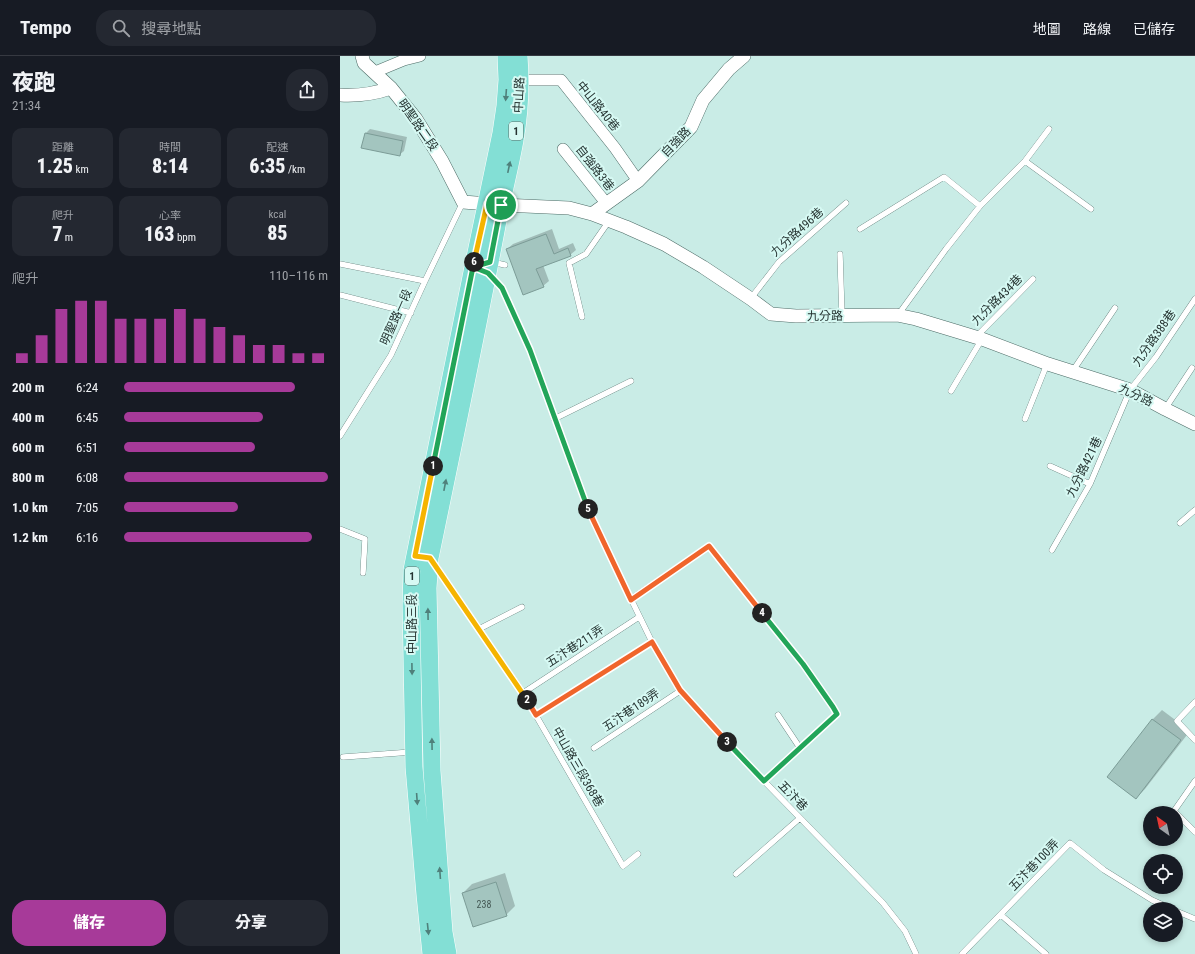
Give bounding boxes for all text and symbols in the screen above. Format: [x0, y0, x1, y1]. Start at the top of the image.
search box [96, 10, 376, 46]
text: Tempo [20, 16, 72, 39]
icon: search [110, 17, 132, 39]
text: 搜尋地點 [142, 20, 202, 38]
text: 地圖 [1033, 21, 1061, 37]
text: 路線 [1083, 21, 1111, 37]
text: 已儲存 [1133, 21, 1175, 37]
button: share [286, 69, 328, 111]
text: 夜跑 [12, 70, 56, 95]
street label: 中山路 [511, 77, 527, 113]
street label: 中山路40巷 [574, 78, 622, 134]
one-way arrow [502, 89, 509, 101]
street label: 明聖路二段 [395, 96, 441, 154]
text: 21:34 [12, 98, 41, 113]
road number: 1 [509, 122, 523, 140]
street label: 自強路 [658, 124, 694, 160]
text: 距離 [52, 141, 74, 154]
text: 時間 [159, 141, 181, 154]
text: 配速 [266, 141, 288, 154]
street label: 自強路3巷 [573, 142, 617, 194]
text: 1.25 [37, 154, 73, 178]
text: 8:14 [152, 154, 188, 178]
text: 6:35 [249, 154, 285, 178]
one-way arrow [507, 161, 513, 173]
text: km [73, 163, 89, 176]
text: /km [285, 163, 305, 176]
pin [484, 188, 518, 222]
icon: arrive [490, 194, 512, 216]
street label: 九分路496巷 [768, 205, 826, 259]
text: kcal [268, 208, 286, 221]
text: 爬升 [52, 209, 74, 222]
text: 心率 [159, 209, 181, 222]
text: 85 [267, 221, 288, 245]
text: 7 [52, 222, 62, 246]
text: 163 [144, 222, 174, 246]
text: m [62, 231, 73, 244]
text: bpm [174, 231, 196, 244]
pin: 6 [464, 252, 484, 272]
text: 6 [471, 255, 477, 268]
text: 110–116 m [269, 268, 328, 283]
text: 爬升 [12, 271, 38, 286]
street label: 九分路434巷 [969, 272, 1025, 328]
street label: 明聖路一段 [377, 287, 415, 347]
street label: 九分路388巷 [1129, 307, 1179, 369]
street label: 九分路 [807, 309, 843, 323]
text: 200 m [12, 380, 44, 395]
text: 6:24 [76, 380, 98, 395]
street label: 九分路 [1117, 381, 1155, 409]
text: 400 m [12, 410, 44, 425]
text: 6:45 [76, 410, 98, 425]
street label: 九分路421巷 [1063, 434, 1105, 500]
text: 600 m [12, 440, 44, 455]
text: 6:51 [76, 440, 98, 455]
pin: 1 [423, 456, 443, 476]
text: 1 [430, 459, 436, 472]
text: 800 m [12, 470, 44, 485]
text: 6:08 [76, 470, 98, 485]
one-way arrow [442, 479, 448, 491]
pin: 5 [578, 499, 598, 519]
text: 1.0 km [12, 500, 48, 515]
text: 7:05 [76, 500, 98, 515]
text: 5 [585, 502, 591, 515]
text: 1.2 km [12, 530, 48, 545]
text: 6:16 [76, 530, 98, 545]
road number: 1 [405, 567, 419, 585]
street label: 中山路三段 [405, 594, 419, 654]
pin: 4 [752, 603, 772, 623]
text: 4 [759, 606, 765, 619]
one-way arrow [425, 607, 431, 620]
street label: 五汴巷211弄 [544, 622, 606, 670]
one-way arrow [409, 663, 415, 676]
street label: 五汴巷189弄 [600, 686, 662, 734]
pin: 2 [517, 690, 537, 710]
text: 2 [524, 693, 530, 706]
street label: 中山路三段368巷 [549, 725, 607, 809]
pin: 3 [717, 732, 737, 752]
text: 3 [724, 735, 730, 748]
one-way arrow [428, 738, 435, 750]
street label: 五汴巷 [775, 778, 811, 814]
one-way arrow [414, 793, 420, 805]
north arrow [1143, 806, 1183, 846]
map controls [1143, 806, 1183, 942]
street label: 五汴巷100弄 [1006, 836, 1062, 894]
button: locate [1143, 854, 1183, 894]
one-way arrow [436, 867, 443, 879]
house number: 238 [477, 899, 491, 910]
button: 儲存 [12, 900, 166, 946]
button: 分享 [174, 900, 328, 946]
button: layers [1143, 902, 1183, 942]
one-way arrow [425, 923, 431, 935]

